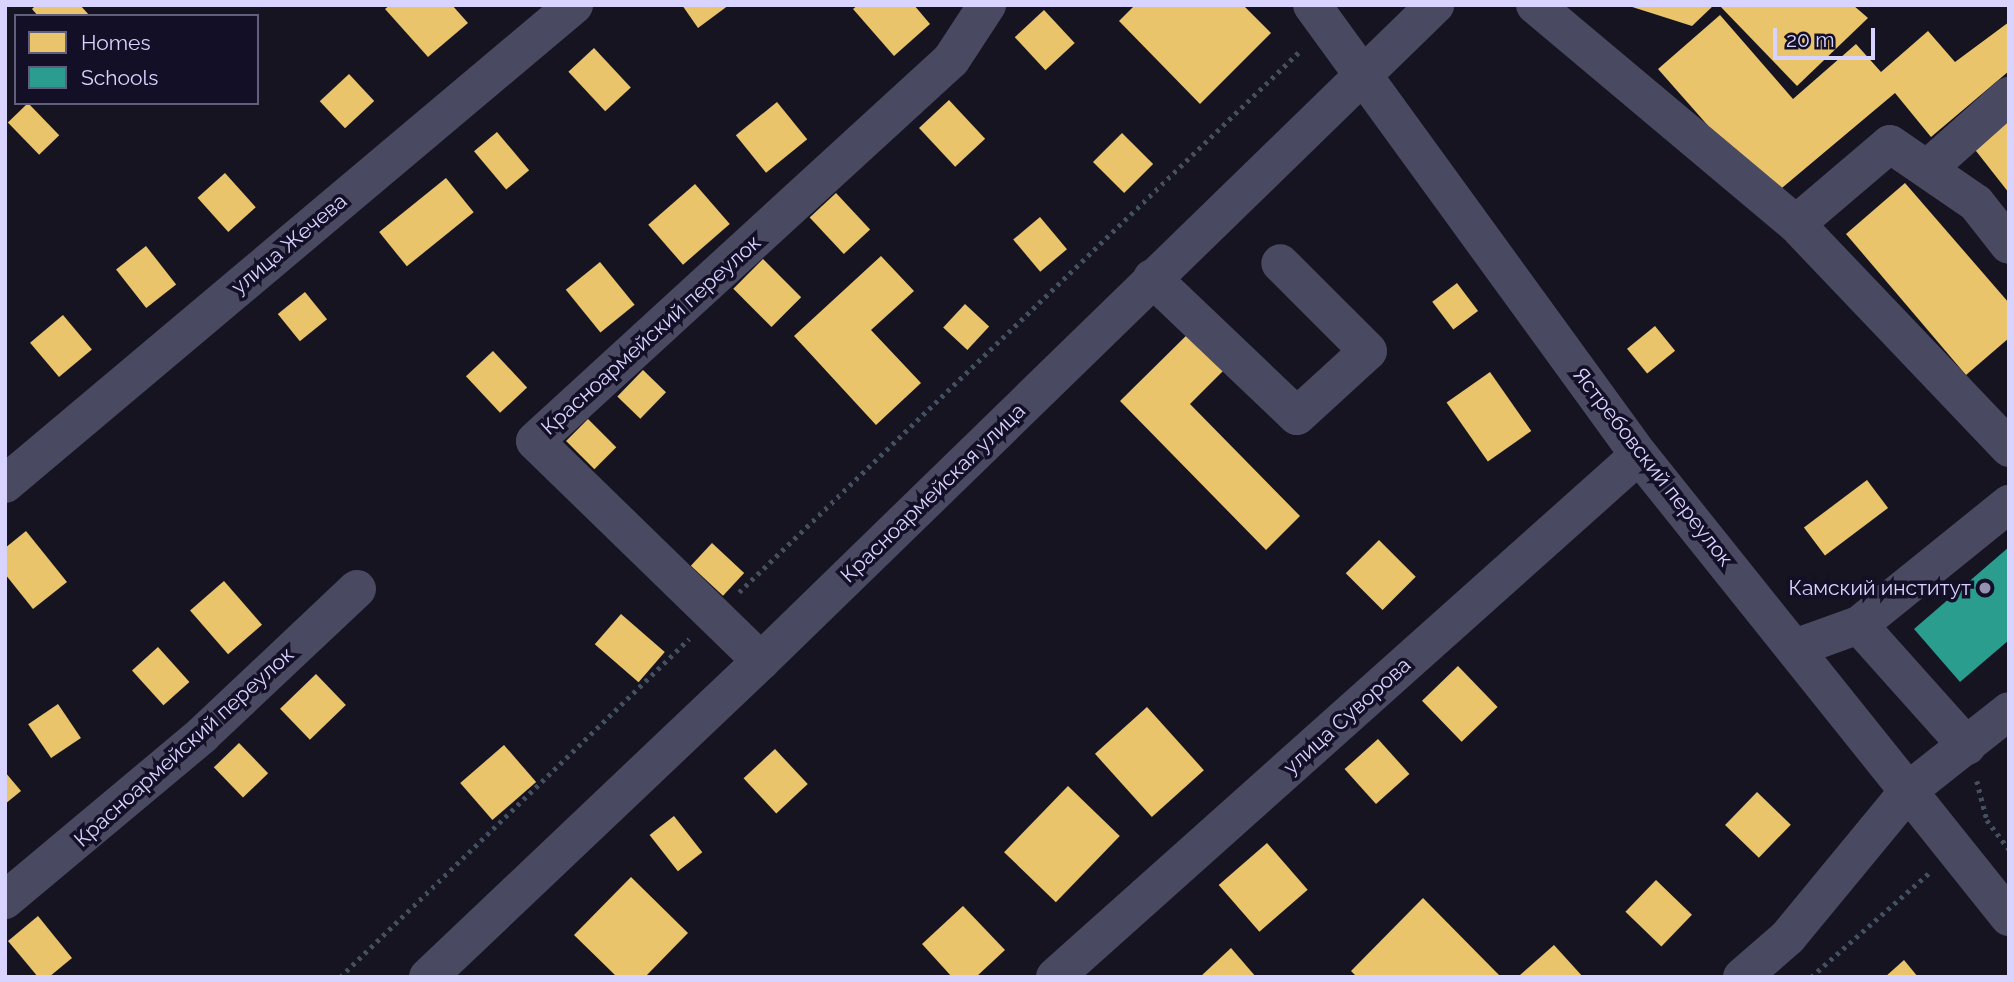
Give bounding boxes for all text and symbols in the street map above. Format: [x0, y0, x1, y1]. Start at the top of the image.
legend [14, 14, 259, 105]
scale bar [1776, 14, 1878, 58]
text: 20 m [1786, 27, 1834, 52]
text: Homes [81, 30, 151, 55]
text: Schools [81, 65, 158, 90]
street label: улица Жечева [226, 188, 352, 300]
street label: Красноармейский переулок [536, 230, 766, 440]
street label: Ястребовский переулок [1568, 363, 1738, 571]
street label: Красноармейская улица [835, 398, 1031, 588]
place label: Камский институт [1789, 575, 1971, 601]
marker: Камский институт [1977, 580, 1993, 596]
street label: Красноармейский переулок [69, 642, 299, 852]
street label: улица Суворова [1278, 652, 1416, 780]

